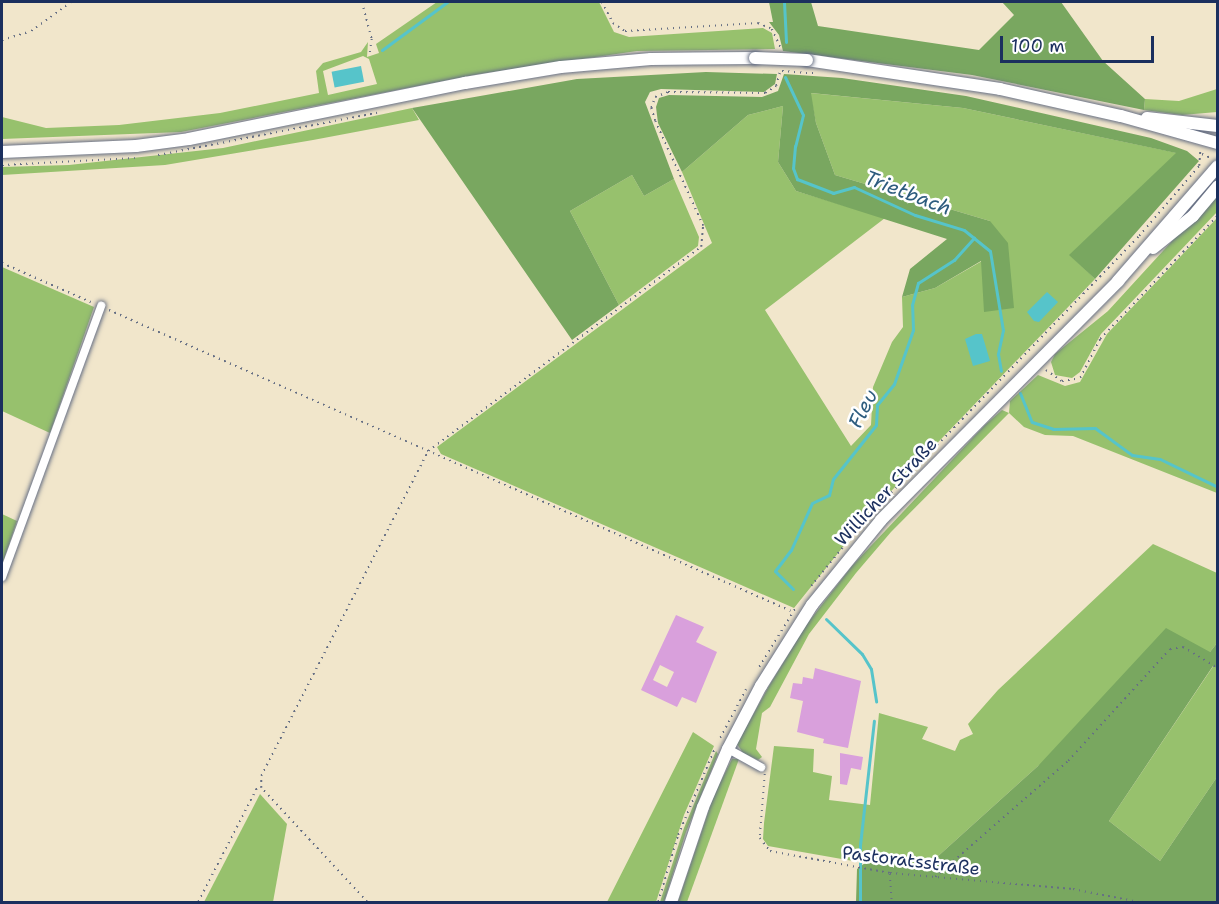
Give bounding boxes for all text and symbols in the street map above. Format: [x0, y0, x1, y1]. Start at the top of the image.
scale bar [1003, 24, 1158, 62]
text: 100 m [1011, 34, 1065, 58]
water label: Trietbach [861, 166, 955, 220]
water label: Fleu [843, 386, 883, 432]
street label: Willicher Straße [830, 433, 942, 551]
street label: Pastoratsstraße [841, 842, 981, 880]

